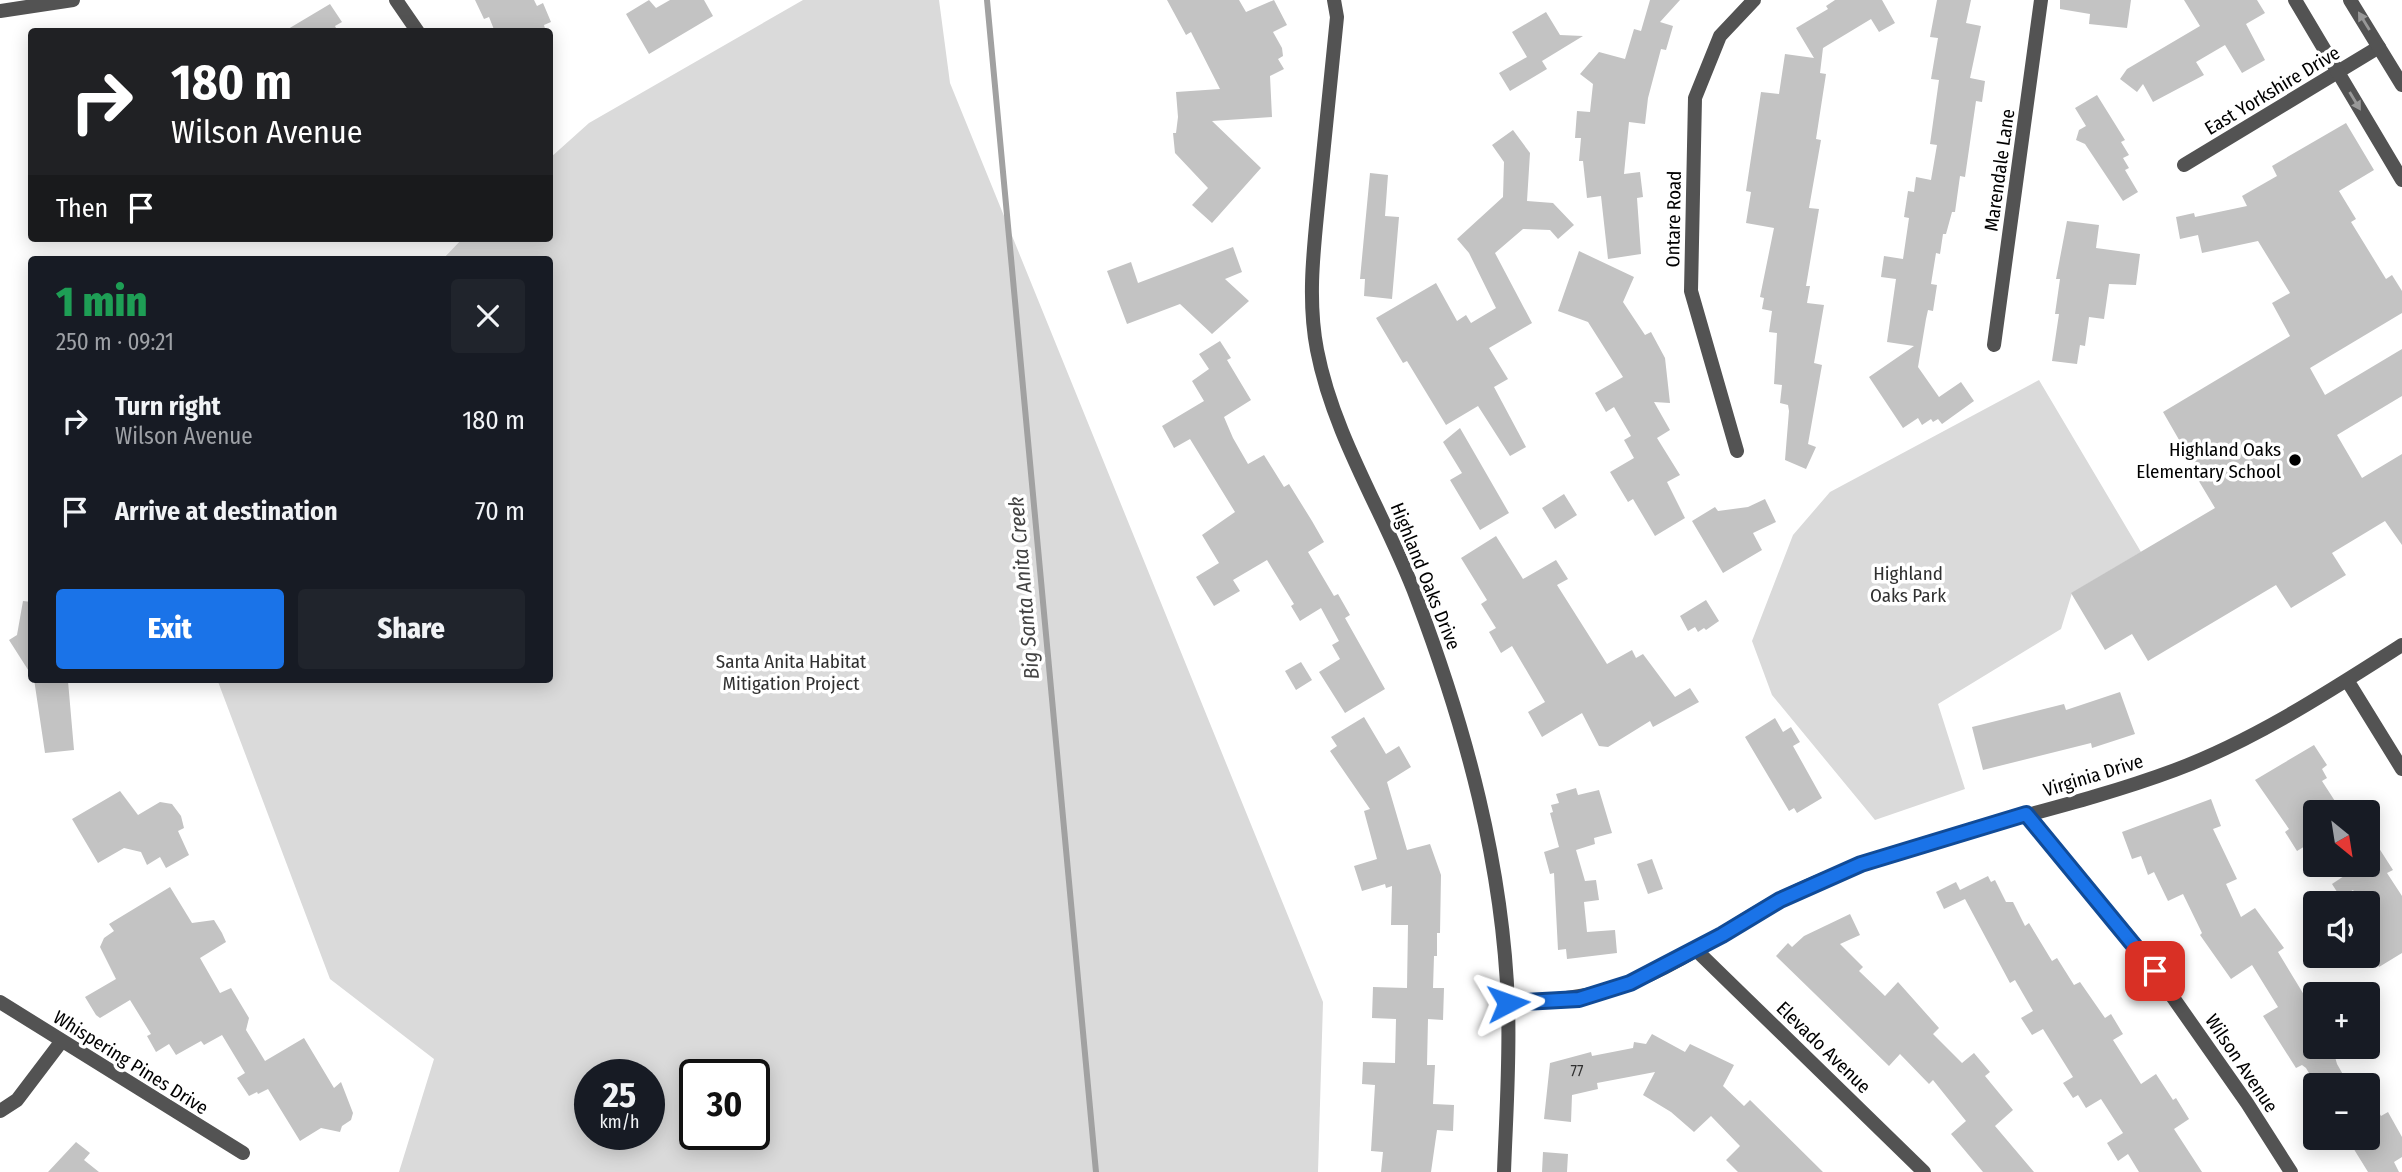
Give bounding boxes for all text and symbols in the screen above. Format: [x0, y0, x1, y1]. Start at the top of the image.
one-way arrow [2357, 12, 2370, 31]
street label: East Yorkshire Drive [2201, 41, 2344, 140]
text: 180 m [171, 53, 292, 112]
icon: right [56, 56, 147, 147]
one-way arrow [2349, 91, 2361, 110]
street label: Marendale Lane [1980, 107, 2019, 233]
text: Wilson Avenue [171, 113, 363, 151]
street label: Ontare Road [1661, 170, 1686, 268]
icon: arrive [122, 189, 160, 227]
text: Then [56, 193, 108, 224]
text: 1 min [56, 277, 147, 327]
button: close [451, 279, 525, 353]
text: 250 m · 09:21 [56, 328, 174, 356]
text: Turn right [115, 391, 221, 422]
icon: right [56, 402, 94, 440]
text: 180 m [462, 405, 525, 436]
text: Wilson Avenue [115, 422, 253, 450]
place label: Highland Oaks Elementary School [2136, 438, 2281, 483]
marker: Highland Oaks Elementary School [2287, 452, 2303, 468]
icon: arrive [56, 493, 94, 531]
water label: Big Santa Anita Creek [1003, 495, 1045, 681]
text: Arrive at destination [115, 496, 338, 527]
text: 70 m [475, 496, 525, 527]
street label: Highland Oaks Drive [1386, 499, 1466, 653]
park label: Highland Oaks Park [1870, 562, 1946, 607]
button: Exit [56, 589, 284, 669]
button: Share [298, 589, 525, 669]
park label: Santa Anita Habitat Mitigation Project [716, 650, 867, 695]
street label: Virginia Drive [2040, 749, 2146, 802]
north arrow [2303, 800, 2380, 877]
map controls [2303, 800, 2380, 1150]
button: sound [2303, 891, 2380, 968]
pin [2125, 941, 2185, 1001]
icon: arrive [2136, 952, 2174, 990]
position arrow [1471, 966, 1545, 1040]
button: + [2303, 982, 2380, 1059]
street label: Elevado Avenue [1772, 997, 1876, 1098]
street label: Whispering Pines Drive [49, 1005, 212, 1119]
street label: Wilson Avenue [2200, 1010, 2283, 1117]
speed limit sign: 30 [679, 1059, 770, 1150]
house number: 77 [1570, 1061, 1584, 1080]
button: − [2303, 1073, 2380, 1150]
text: 25 [603, 1074, 636, 1116]
text: km/h [599, 1111, 640, 1133]

